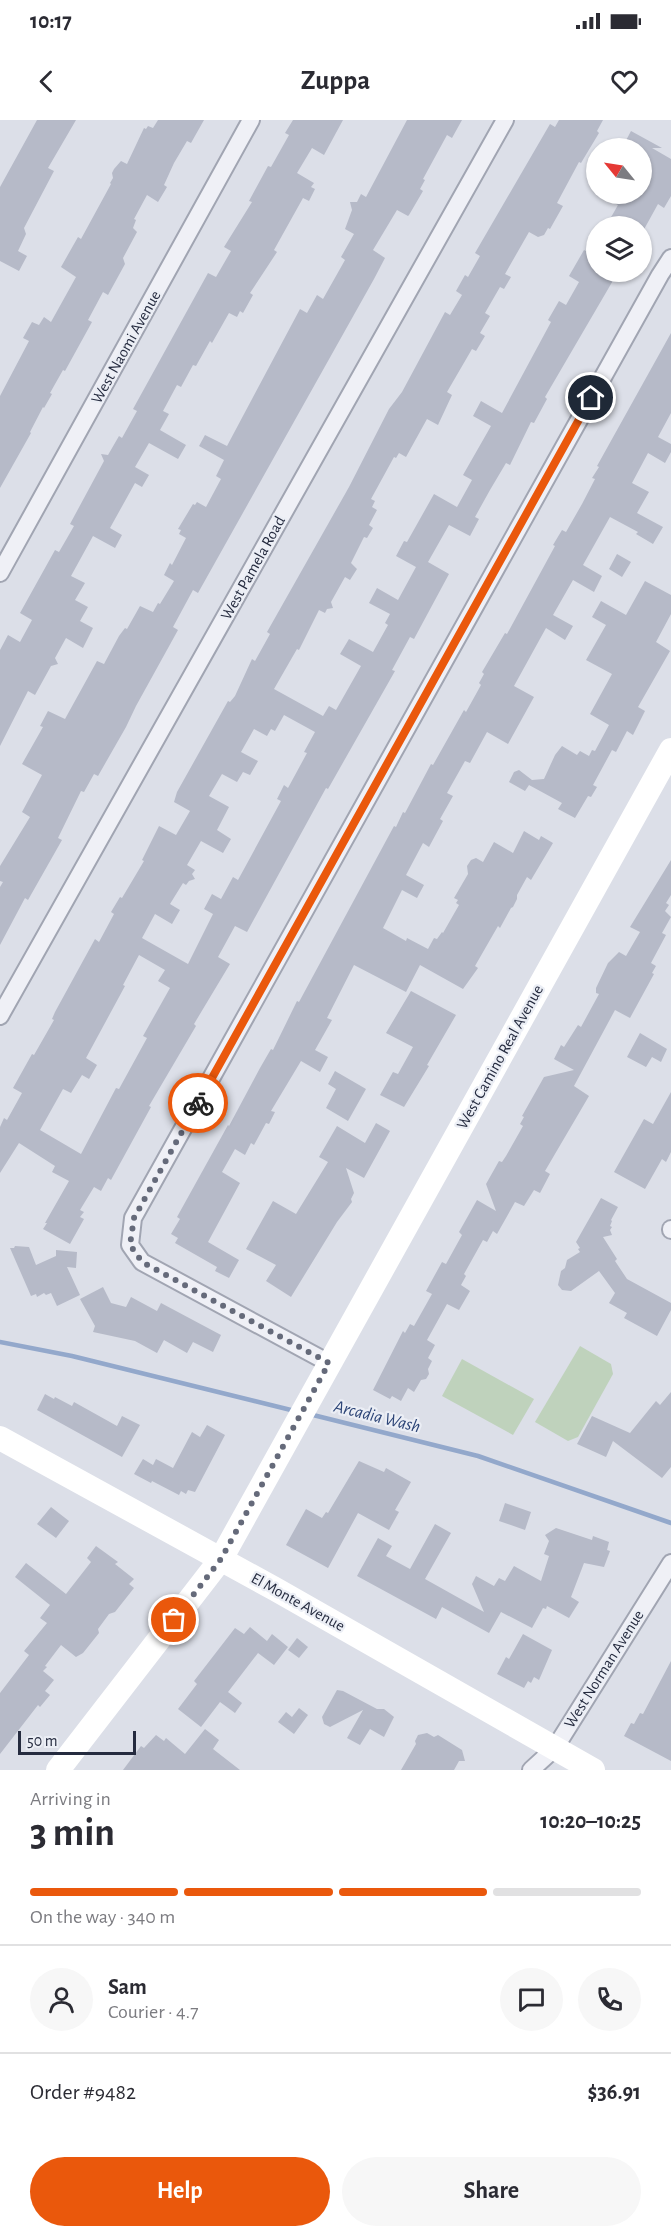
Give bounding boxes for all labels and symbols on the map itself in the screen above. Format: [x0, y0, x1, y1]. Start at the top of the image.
north arrow [586, 138, 652, 204]
street label: West Naomi Avenue [88, 288, 164, 406]
pin [565, 372, 616, 423]
street label: West Pamela Road [218, 514, 288, 622]
street label: West Camino Real Avenue [454, 982, 546, 1132]
courier [168, 1073, 228, 1133]
water label: Arcadia Wash [331, 1397, 422, 1436]
street label: El Monte Avenue [249, 1570, 347, 1634]
pin [148, 1594, 199, 1645]
street label: West Norman Avenue [561, 1607, 647, 1731]
scale bar [18, 1728, 136, 1756]

